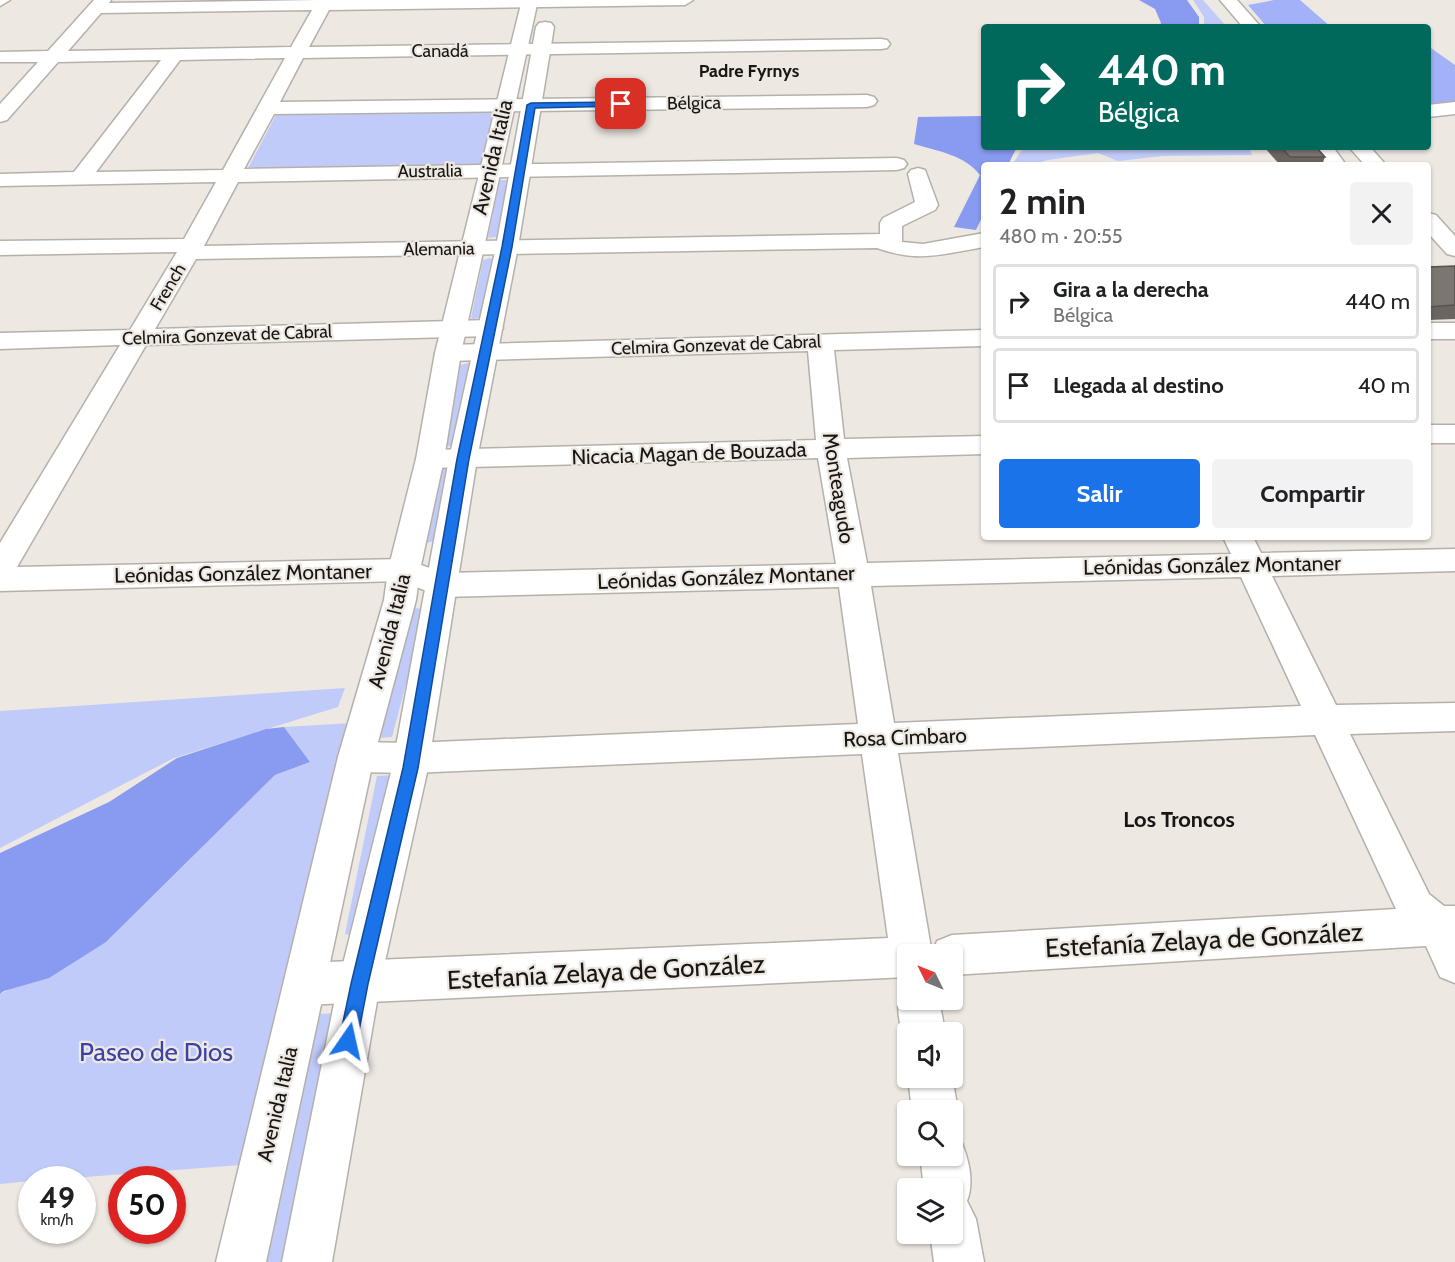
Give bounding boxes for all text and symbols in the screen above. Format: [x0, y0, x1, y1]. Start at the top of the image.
street label: Canadá [411, 40, 469, 62]
text: 440 m [1098, 44, 1226, 96]
icon: right [999, 48, 1077, 126]
district label: Padre Fyrnys [699, 60, 800, 82]
pin [595, 78, 646, 129]
icon: arrive [604, 87, 637, 120]
street label: Bélgica [667, 92, 722, 114]
text: Bélgica [1098, 96, 1179, 129]
street label: Avenida Italia [467, 97, 517, 217]
street label: Australia [397, 159, 463, 183]
text: 2 min [999, 179, 1086, 223]
button: close [1350, 182, 1413, 245]
text: 480 m · 20:55 [999, 224, 1123, 248]
street label: Alemania [403, 237, 475, 261]
street label: French [145, 259, 191, 315]
text: Gira a la derecha [1053, 276, 1209, 303]
icon: right [1002, 285, 1035, 318]
text: 440 m [1345, 288, 1410, 315]
text: Bélgica [1053, 303, 1113, 327]
street label: Celmira Gonzevat de Cabral [122, 320, 333, 350]
street label: Celmira Gonzevat de Cabral [611, 330, 822, 360]
icon: arrive [1002, 369, 1035, 402]
text: Llegada al destino [1053, 372, 1224, 399]
text: 40 m [1358, 372, 1410, 399]
street label: Monteagudo [818, 431, 860, 545]
street label: Nicacia Magan de Bouzada [571, 436, 807, 470]
button: Salir [999, 459, 1200, 528]
button: Compartir [1212, 459, 1413, 528]
street label: Leónidas González Montaner [1083, 550, 1341, 580]
street label: Leónidas González Montaner [114, 558, 372, 588]
street label: Leónidas González Montaner [597, 560, 856, 594]
street label: Avenida Italia [363, 571, 415, 691]
street label: Rosa Címbaro [843, 722, 967, 752]
district label: Los Troncos [1123, 806, 1235, 833]
street label: Estefanía Zelaya de González [1044, 916, 1364, 964]
north arrow [897, 944, 963, 1010]
map controls [897, 944, 963, 1244]
street label: Estefanía Zelaya de González [446, 948, 766, 996]
position arrow [316, 1009, 380, 1073]
button: sound [897, 1022, 963, 1088]
park label: Paseo de Dios [79, 1036, 233, 1068]
street label: Avenida Italia [252, 1044, 302, 1164]
button: search [897, 1100, 963, 1166]
speed limit sign: 50 [108, 1166, 186, 1244]
button: layers [897, 1178, 963, 1244]
text: 49 [39, 1179, 75, 1216]
text: km/h [41, 1211, 73, 1229]

